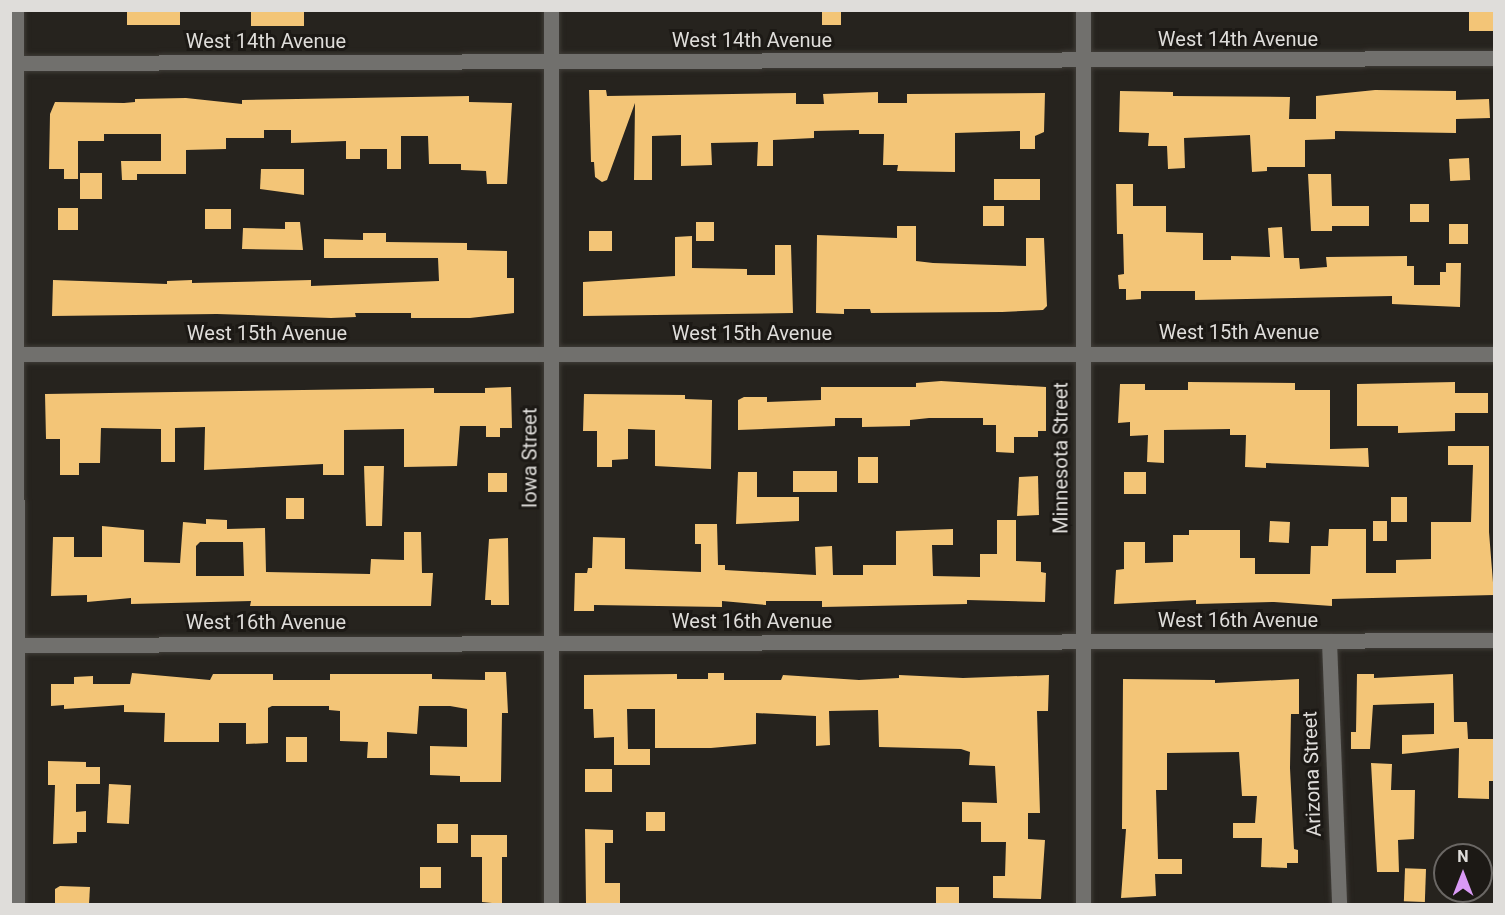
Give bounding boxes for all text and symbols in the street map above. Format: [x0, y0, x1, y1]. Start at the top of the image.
street label: West 14th Avenue [1158, 27, 1318, 51]
street label: West 14th Avenue [672, 28, 832, 52]
street label: West 14th Avenue [186, 29, 346, 53]
street label: West 15th Avenue [1159, 320, 1319, 344]
street label: West 15th Avenue [187, 321, 347, 345]
street label: West 15th Avenue [672, 321, 832, 345]
street label: Minnesota Street [1049, 382, 1073, 534]
street label: Iowa Street [518, 408, 542, 508]
street label: West 16th Avenue [1158, 608, 1318, 632]
street label: West 16th Avenue [672, 609, 832, 633]
street label: West 16th Avenue [186, 610, 346, 634]
street label: Arizona Street [1298, 711, 1326, 837]
north arrow [1433, 843, 1493, 903]
text: N [1457, 847, 1469, 866]

